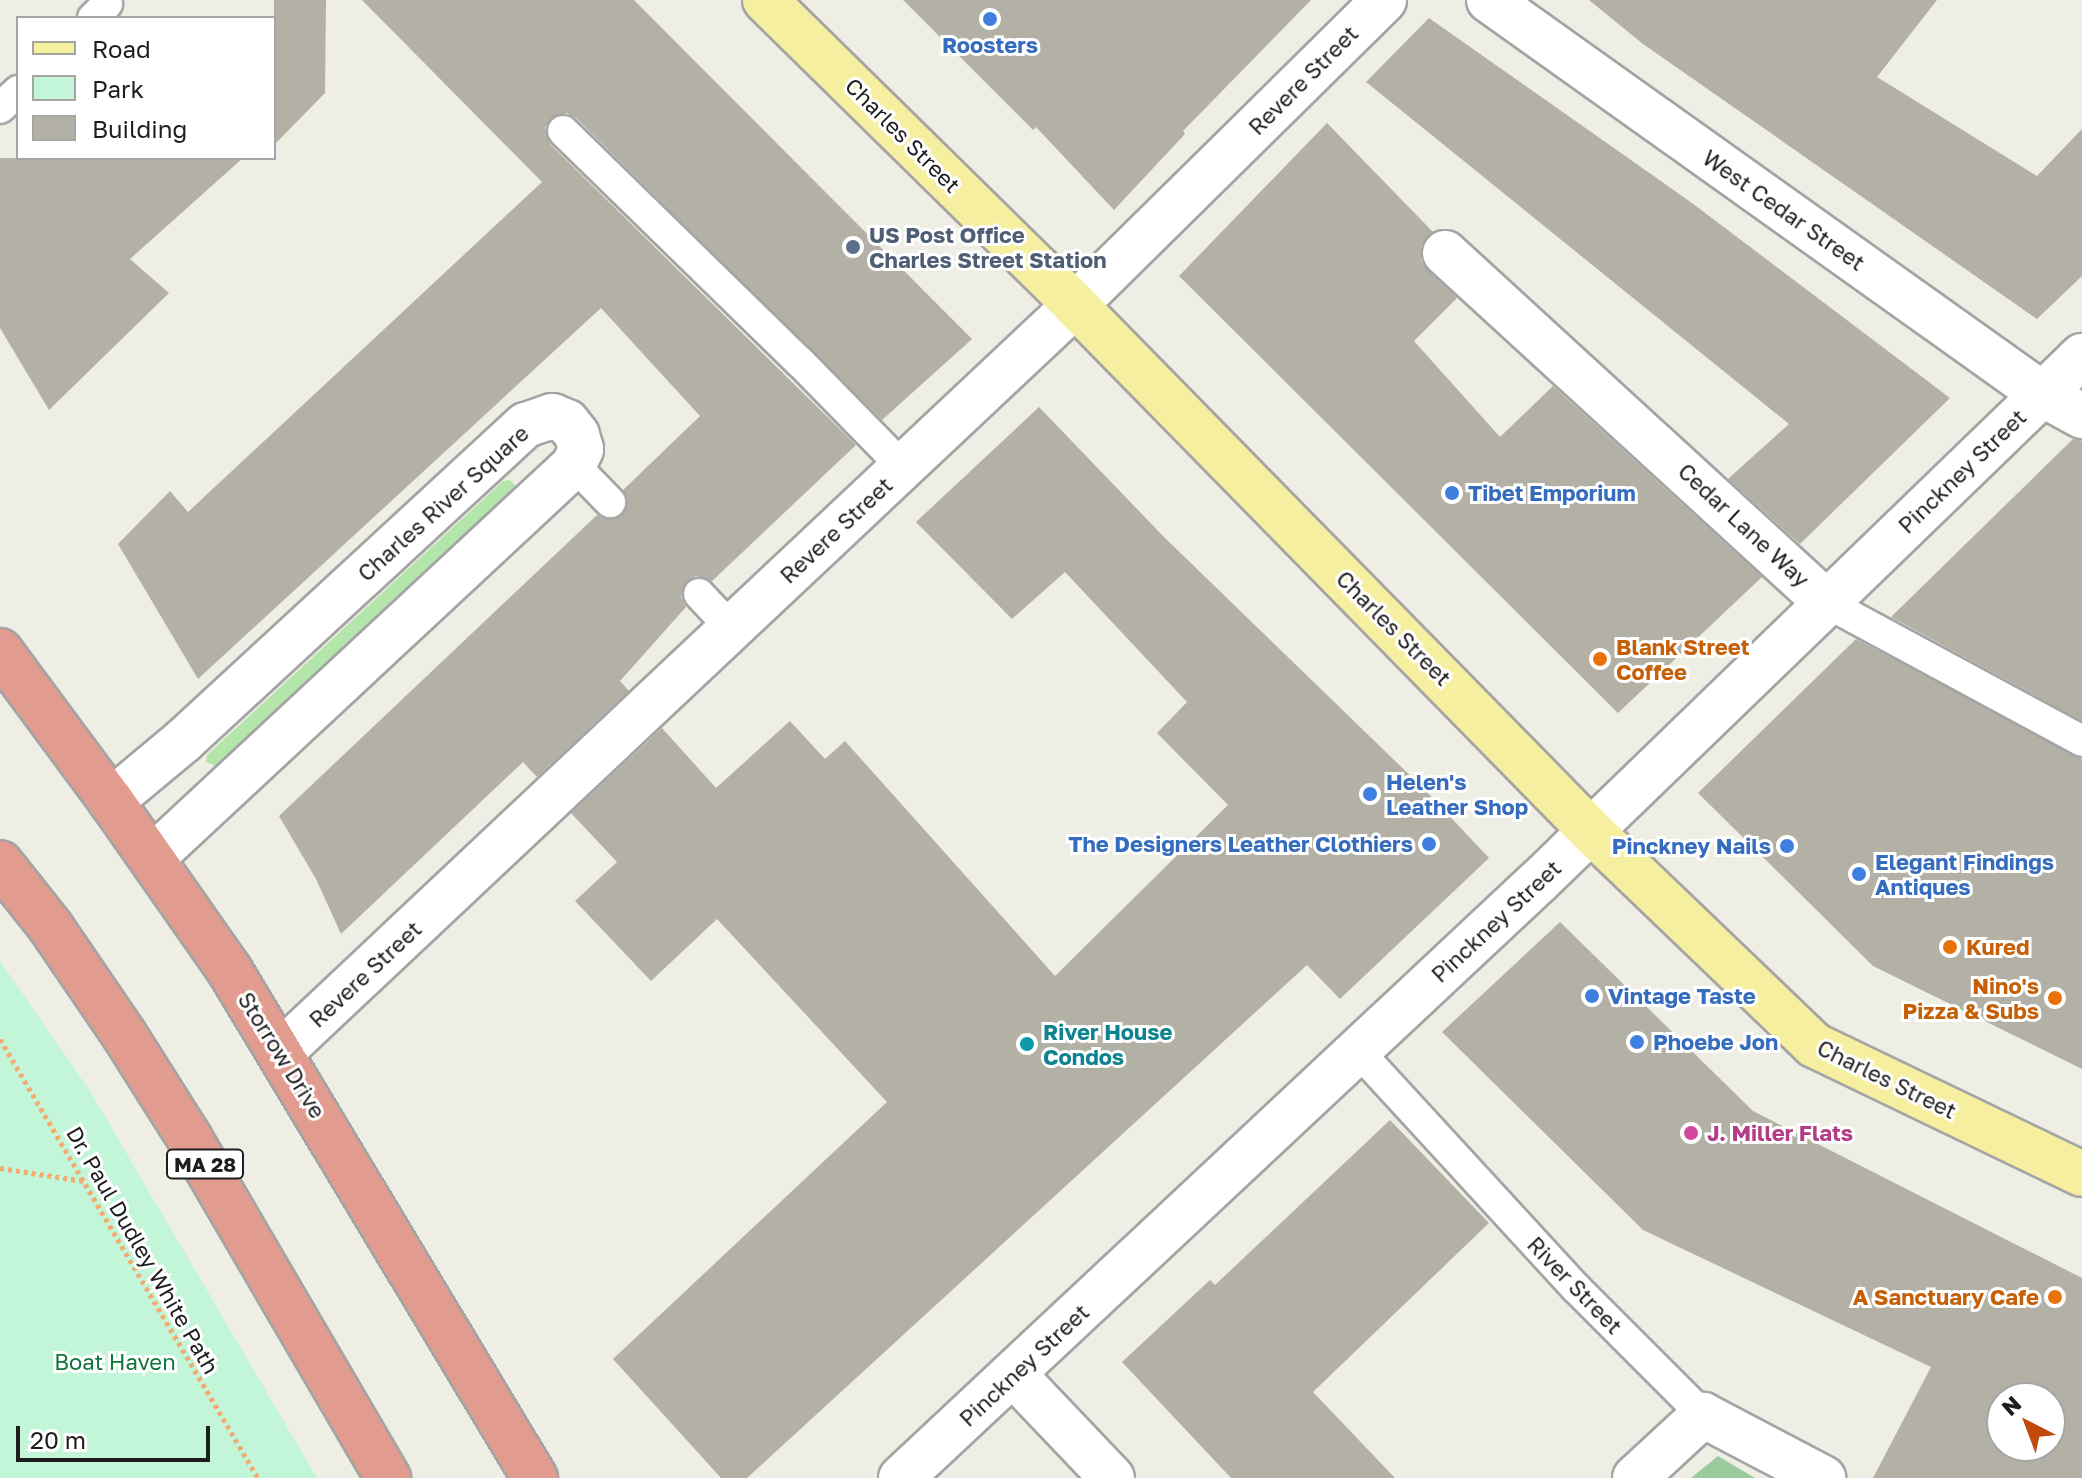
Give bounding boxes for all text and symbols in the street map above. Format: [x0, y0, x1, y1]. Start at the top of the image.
marker: Roosters [981, 10, 999, 28]
legend [16, 16, 276, 160]
street label: Revere Street [1243, 20, 1363, 140]
place label: Roosters [942, 32, 1038, 58]
text: Road [92, 34, 151, 63]
street label: Charles Street [840, 72, 966, 198]
text: Park [92, 74, 144, 103]
text: Building [92, 114, 187, 143]
street label: West Cedar Street [1698, 144, 1870, 276]
place label: US Post Office Charles Street Station [869, 221, 1106, 272]
marker: US Post Office Charles Street Station [844, 238, 862, 256]
street label: Pinckney Street [1893, 403, 2031, 539]
street label: Charles River Square [352, 419, 534, 587]
street label: Cedar Lane Way [1673, 458, 1815, 592]
street label: Revere Street [775, 471, 897, 589]
place label: Tibet Emporium [1468, 480, 1636, 506]
marker: Tibet Emporium [1443, 484, 1461, 502]
street label: Charles Street [1331, 565, 1457, 691]
place label: Blank Street Coffee [1616, 633, 1749, 684]
marker: Blank Street Coffee [1591, 650, 1609, 668]
place label: Helen's Leather Shop [1386, 768, 1528, 820]
marker: Helen's Leather Shop [1361, 785, 1379, 803]
place label: The Designers Leather Clothiers [1068, 831, 1413, 857]
place label: Pinckney Nails [1612, 833, 1771, 859]
marker: The Designers Leather Clothiers [1420, 835, 1438, 853]
marker: Pinckney Nails [1778, 837, 1796, 855]
place label: Elegant Findings Antiques [1875, 848, 2054, 900]
street label: Pinckney Street [1426, 854, 1566, 988]
marker: Elegant Findings Antiques [1850, 865, 1868, 883]
street label: Revere Street [304, 915, 426, 1033]
place label: Kured [1966, 934, 2029, 960]
marker: Kured [1941, 938, 1959, 956]
place label: Nino's Pizza & Subs [1903, 972, 2039, 1024]
place label: Vintage Taste [1608, 983, 1756, 1009]
street label: Storrow Drive [233, 987, 331, 1123]
marker: Vintage Taste [1583, 987, 1601, 1005]
marker: Nino's Pizza & Subs [2046, 989, 2064, 1007]
place label: River House Condos [1043, 1018, 1172, 1070]
place label: Phoebe Jon [1653, 1029, 1778, 1055]
marker: Phoebe Jon [1628, 1033, 1646, 1051]
street label: Charles Street [1813, 1034, 1961, 1124]
marker: River House Condos [1018, 1035, 1036, 1053]
place label: J. Miller Flats [1707, 1120, 1853, 1146]
street label: Dr. Paul Dudley White Path [61, 1122, 225, 1378]
marker: J. Miller Flats [1682, 1124, 1700, 1142]
road number: MA 28 [165, 1148, 245, 1180]
street label: River Street [1522, 1231, 1628, 1339]
place label: A Sanctuary Cafe [1853, 1284, 2039, 1310]
marker: A Sanctuary Cafe [2046, 1288, 2064, 1306]
street label: Pinckney Street [954, 1298, 1094, 1432]
park label: Boat Haven [54, 1349, 176, 1375]
north arrow [1986, 1382, 2066, 1462]
text: N [1996, 1390, 2026, 1421]
scale bar [20, 1410, 214, 1460]
text: 20 m [30, 1425, 86, 1454]

